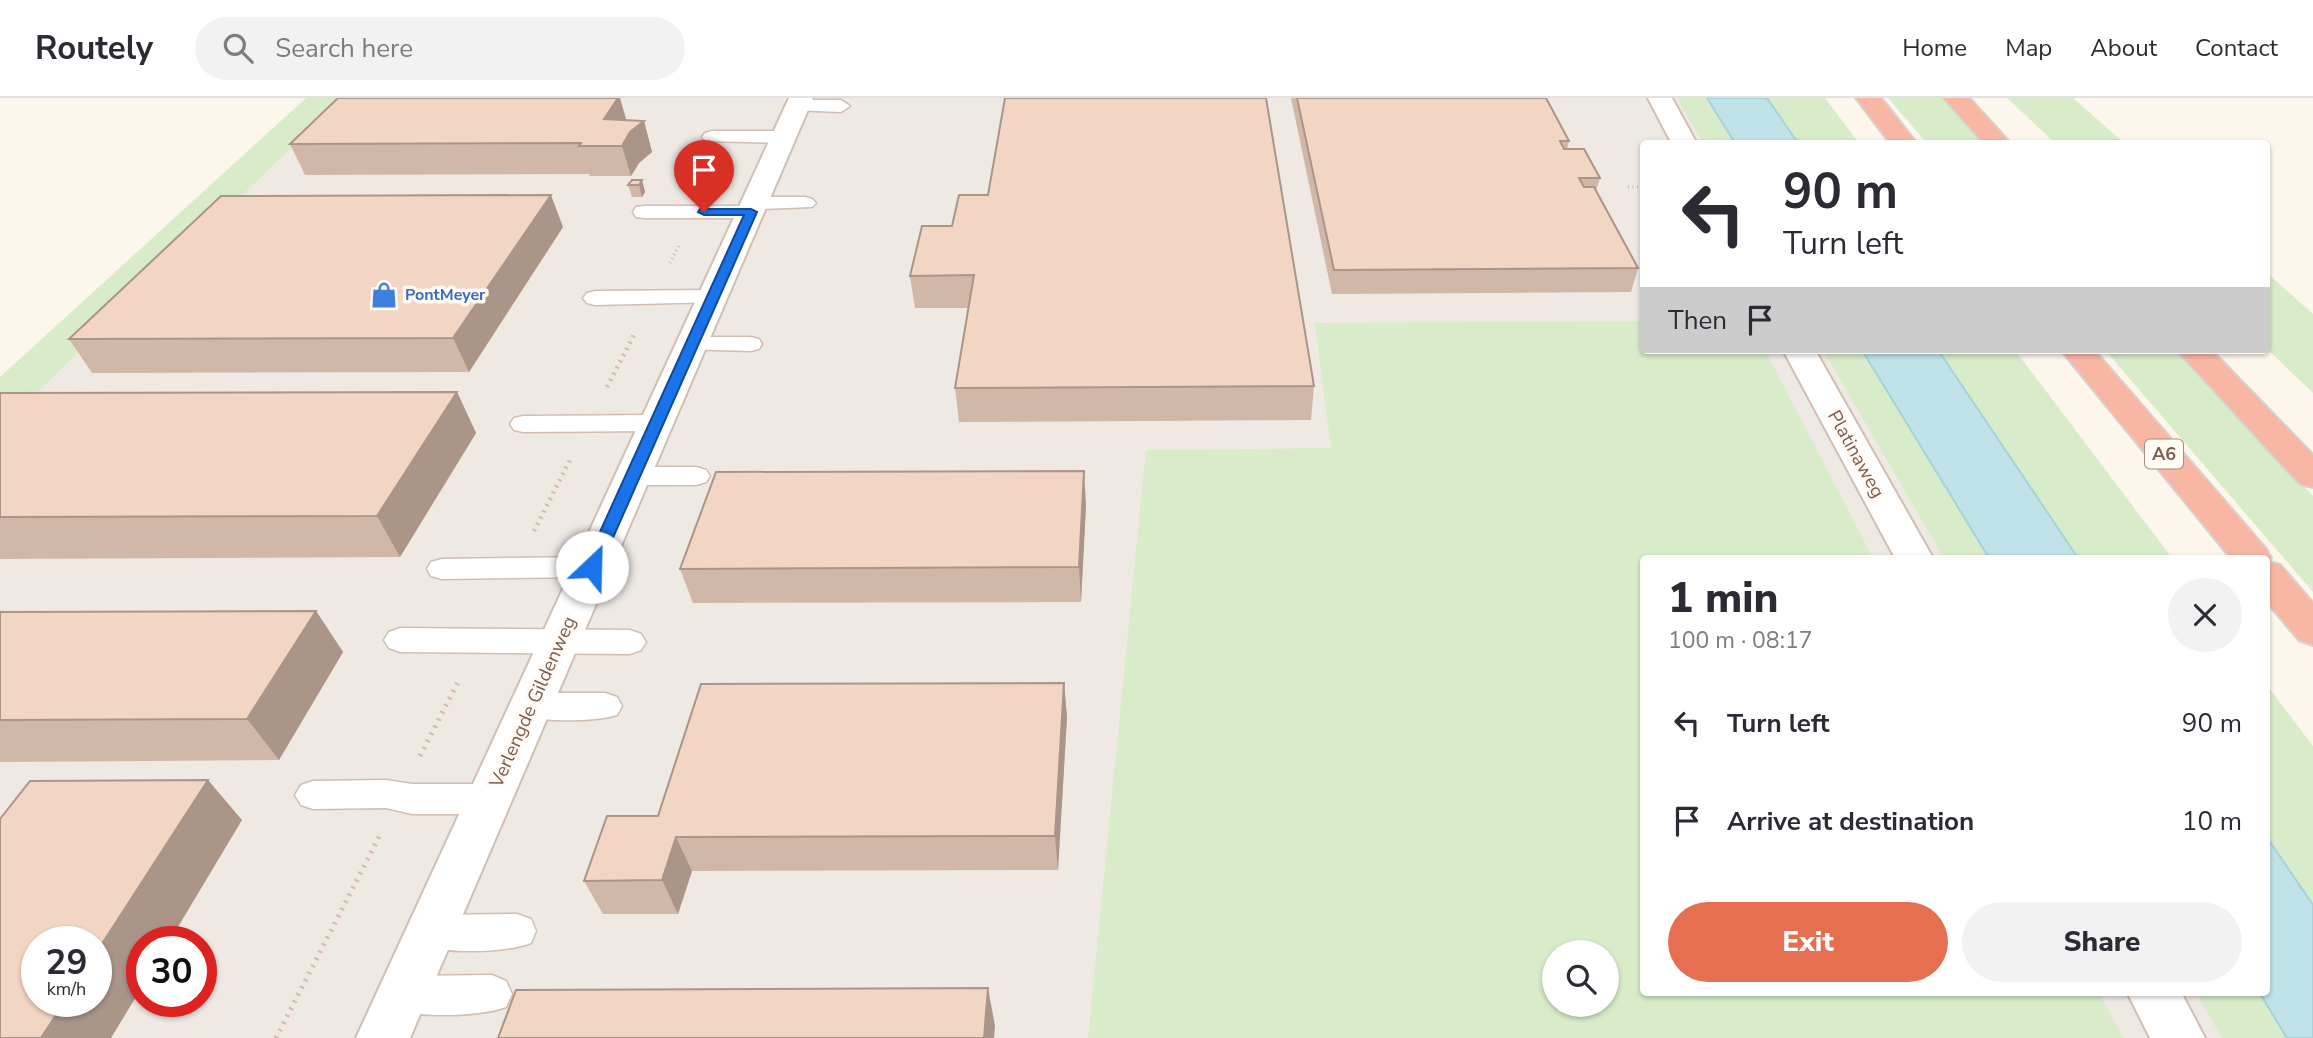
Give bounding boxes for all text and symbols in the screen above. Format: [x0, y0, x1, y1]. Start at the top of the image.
search box [195, 17, 685, 80]
text: Routely [35, 26, 153, 71]
icon: search [219, 29, 257, 67]
text: Search here [275, 31, 413, 66]
text: Home [1902, 32, 1967, 64]
text: Map [2005, 32, 2052, 64]
text: About [2090, 32, 2157, 64]
text: Contact [2195, 32, 2278, 64]
pin [674, 140, 734, 212]
icon: arrive [685, 151, 723, 189]
text: 90 m [1783, 158, 1898, 225]
icon: left [1668, 168, 1759, 259]
text: Turn left [1783, 222, 1903, 265]
shop icon: PontMeyer [369, 280, 399, 310]
place label: PontMeyer [405, 284, 486, 306]
icon: arrive [1741, 301, 1779, 339]
text: Then [1668, 303, 1727, 338]
street label: Platinaweg [1821, 405, 1891, 503]
road number: A6 [2145, 440, 2183, 468]
position arrow [555, 530, 629, 604]
text: 1 min [1668, 570, 1778, 627]
button: close [2168, 578, 2242, 652]
street label: Verlengde Gildenweg [483, 612, 583, 793]
text: 100 m · 08:17 [1668, 625, 1813, 656]
icon: left [1668, 704, 1706, 742]
text: Turn left [1727, 706, 1830, 741]
text: 90 m [2182, 706, 2242, 741]
icon: arrive [1668, 802, 1706, 840]
text: Arrive at destination [1727, 804, 1974, 839]
text: 10 m [2182, 804, 2242, 839]
button: Exit [1668, 902, 1948, 982]
button: Share [1962, 902, 2242, 982]
speed limit sign: 30 [126, 926, 217, 1017]
text: 29 [45, 939, 88, 986]
map controls [1542, 940, 1619, 1017]
button: search [1542, 940, 1619, 1017]
text: km/h [47, 977, 86, 1001]

